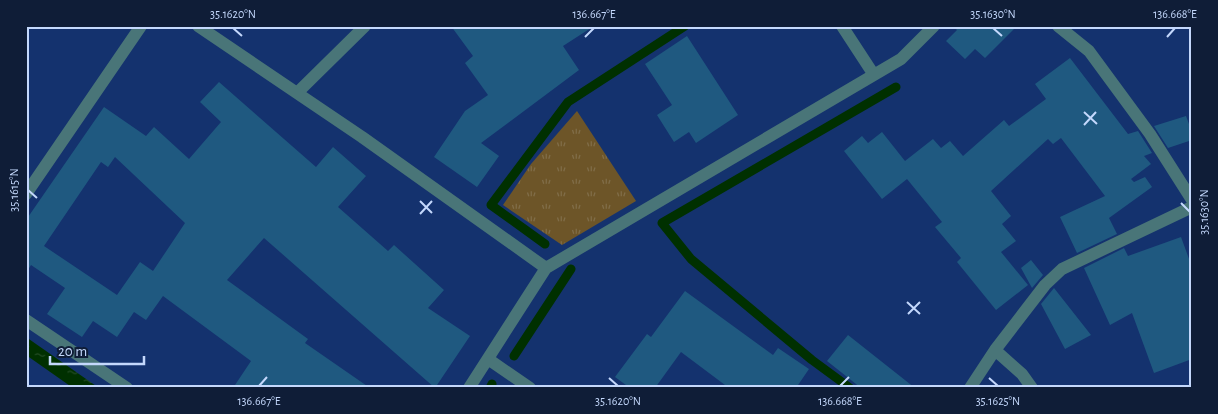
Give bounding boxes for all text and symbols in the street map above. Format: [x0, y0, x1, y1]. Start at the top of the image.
text: 35.1620°N [210, 8, 256, 20]
text: 136.667°E [572, 8, 616, 20]
text: 35.1630°N [970, 8, 1016, 20]
text: 136.668°E [1153, 8, 1197, 20]
text: 35.1615°N [8, 168, 20, 212]
text: 35.1630°N [1198, 189, 1210, 235]
scale bar [50, 334, 144, 366]
text: 20 m [58, 344, 87, 359]
text: 136.667°E [237, 395, 281, 407]
text: 35.1620°N [595, 395, 641, 407]
text: 136.668°E [818, 395, 862, 407]
text: 35.1625°N [976, 395, 1020, 407]

